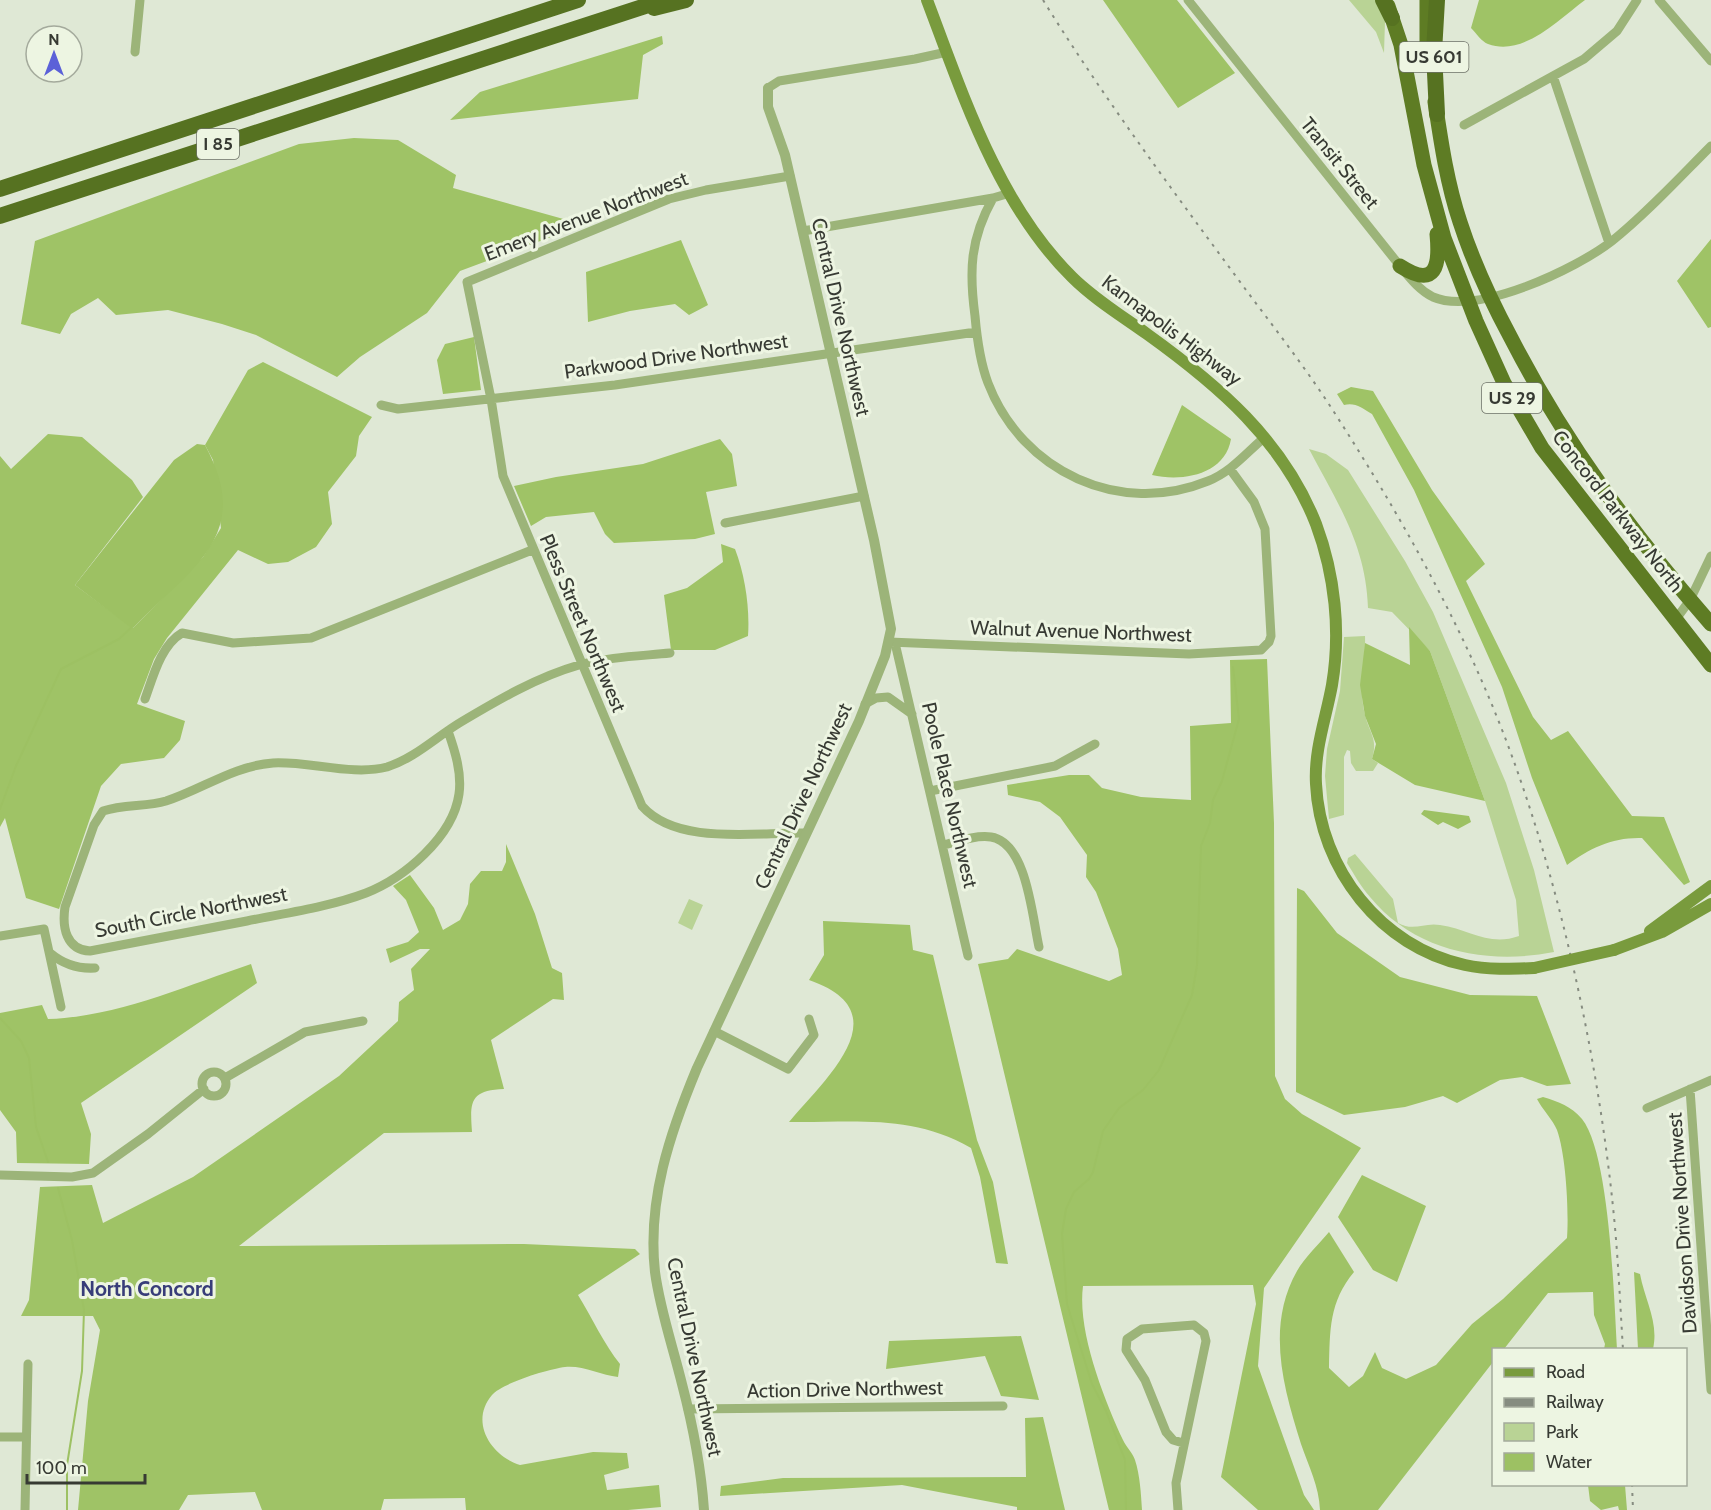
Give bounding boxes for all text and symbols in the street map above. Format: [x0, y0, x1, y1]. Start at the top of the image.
north arrow [24, 24, 84, 84]
text: N [48, 30, 60, 49]
road number: US 601 [1400, 42, 1468, 72]
street label: Transit Street [1296, 112, 1384, 214]
road number: I 85 [197, 129, 239, 159]
street label: Emery Avenue Northwest [481, 166, 691, 266]
street label: Central Drive Northwest [807, 216, 876, 419]
street label: Kannapolis Highway [1097, 269, 1247, 391]
street label: Parkwood Drive Northwest [563, 328, 790, 384]
road number: US 29 [1482, 383, 1542, 413]
street label: Concord Parkway North [1547, 425, 1689, 597]
street label: Pless Street Northwest [535, 530, 632, 716]
street label: Walnut Avenue Northwest [970, 615, 1192, 647]
street label: Central Drive Northwest [749, 699, 857, 893]
street label: Poole Place Northwest [917, 700, 983, 891]
street label: South Circle Northwest [93, 882, 289, 942]
street label: Davidson Drive Northwest [1662, 1112, 1702, 1334]
street label: Central Drive Northwest [662, 1255, 728, 1459]
district label: North Concord [80, 1276, 214, 1301]
legend [1492, 1348, 1687, 1486]
text: Road [1546, 1361, 1585, 1383]
street label: Action Drive Northwest [747, 1375, 944, 1403]
text: Railway [1546, 1391, 1604, 1413]
text: Park [1546, 1421, 1579, 1443]
scale bar [27, 1447, 146, 1485]
text: Water [1546, 1451, 1592, 1473]
text: 100 m [36, 1457, 87, 1479]

